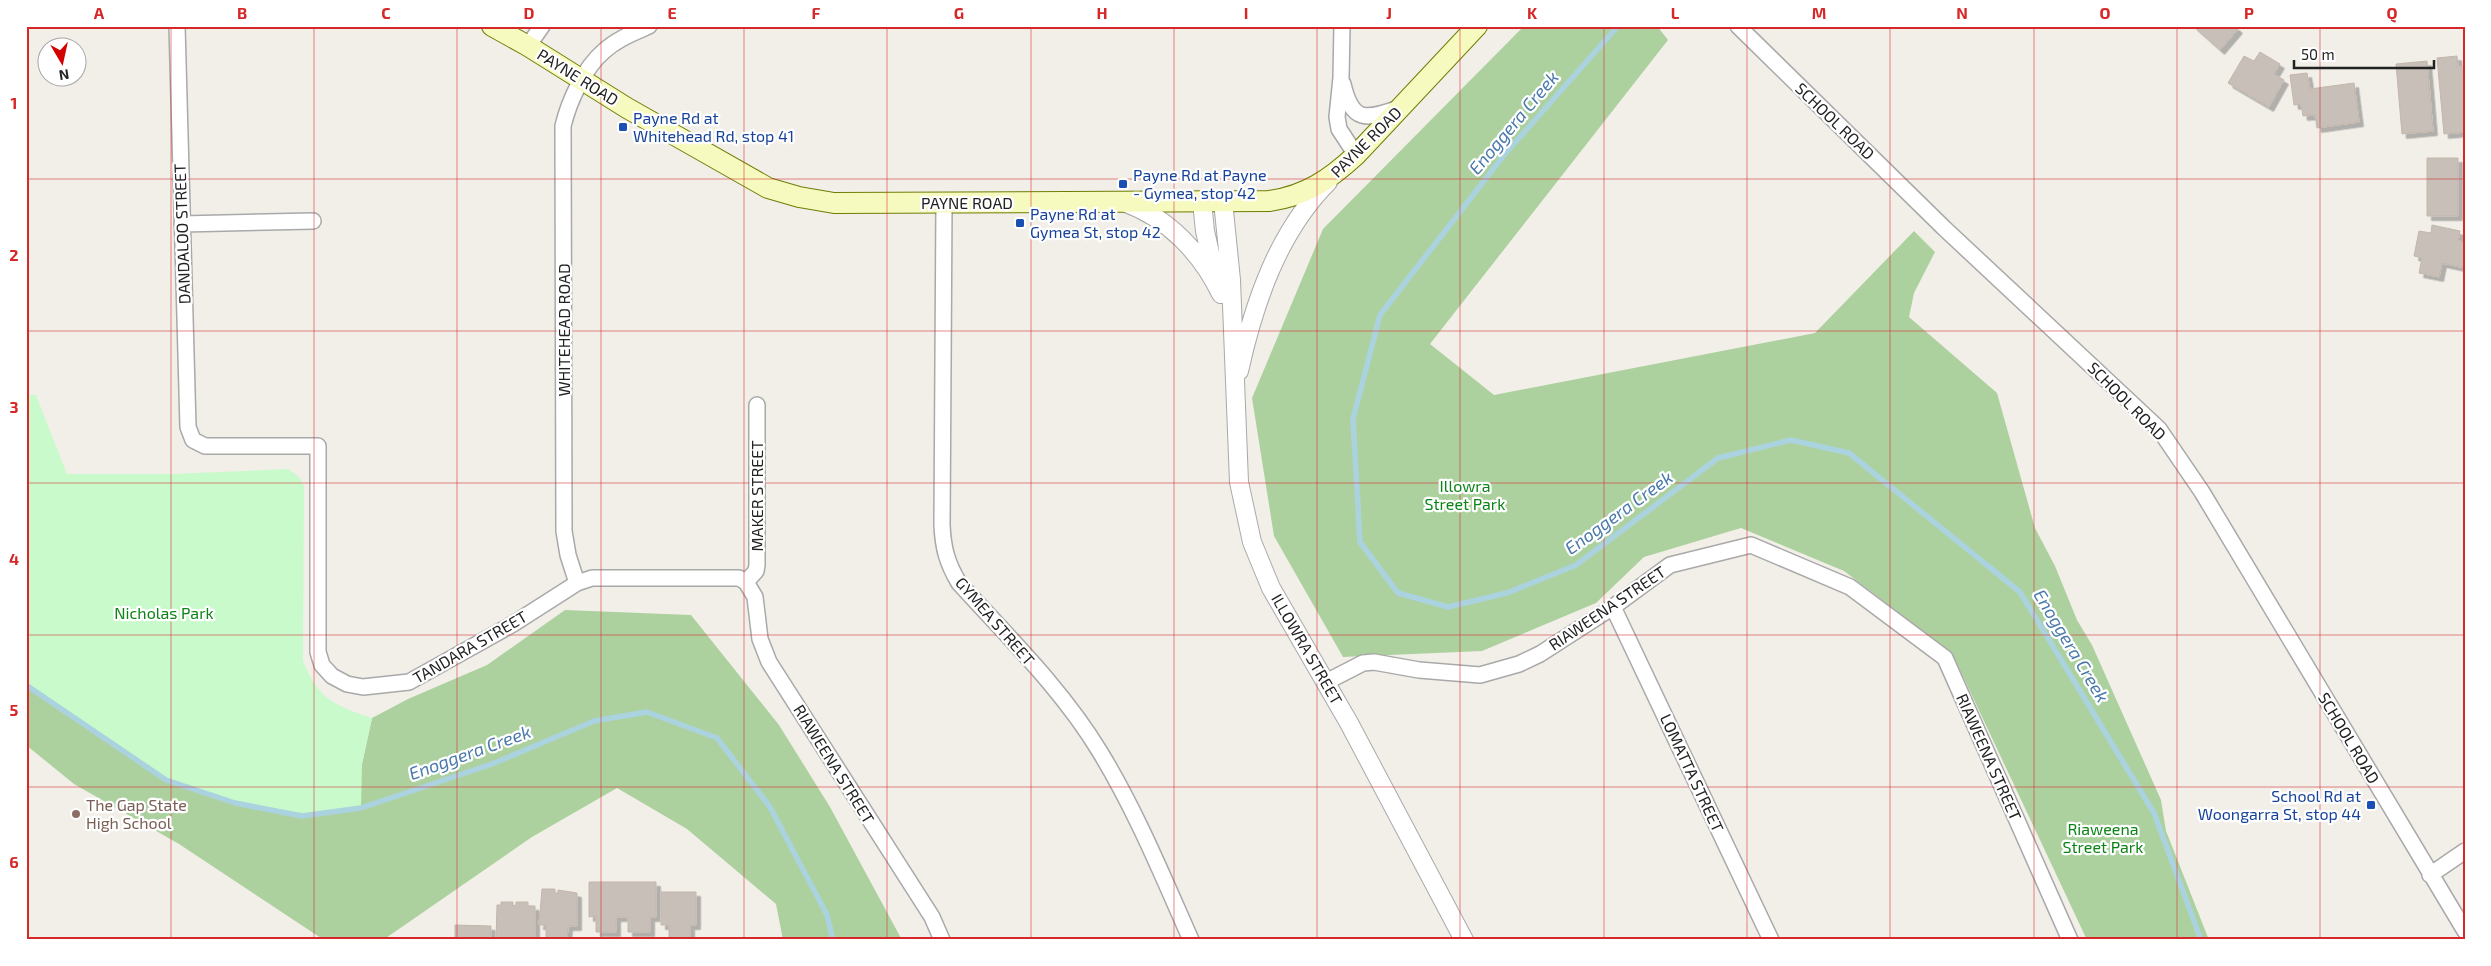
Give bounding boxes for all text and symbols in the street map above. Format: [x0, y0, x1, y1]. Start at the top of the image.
text: A [94, 3, 105, 22]
text: B [237, 3, 247, 22]
text: C [381, 3, 391, 22]
text: D [524, 3, 535, 22]
text: E [667, 3, 677, 22]
text: F [812, 3, 821, 22]
text: G [954, 3, 964, 22]
text: H [1096, 3, 1108, 22]
text: I [1244, 3, 1248, 22]
text: J [1386, 3, 1392, 22]
text: K [1527, 3, 1538, 22]
text: L [1671, 3, 1680, 22]
text: M [1812, 3, 1826, 22]
text: N [1956, 3, 1968, 22]
text: O [2099, 3, 2111, 22]
text: P [2244, 3, 2254, 22]
text: Q [2386, 3, 2398, 23]
north arrow [38, 38, 88, 88]
scale bar [2294, 38, 2434, 70]
street label: PAYNE ROAD [534, 44, 622, 109]
text: 50 m [2301, 45, 2335, 63]
text: N [58, 66, 70, 85]
water label: Enoggera Creek [1464, 66, 1563, 179]
street label: SCHOOL ROAD [1792, 78, 1879, 163]
text: 1 [11, 93, 17, 112]
street label: PAYNE ROAD [1326, 102, 1405, 181]
place label: Payne Rd at Whitehead Rd, stop 41 [633, 108, 794, 145]
marker: Payne Rd at Whitehead Rd, stop 41 [617, 121, 629, 133]
street label: DANDALOO STREET [170, 163, 193, 305]
place label: Payne Rd at Payne - Gymea, stop 42 [1133, 165, 1267, 202]
marker: Payne Rd at Payne - Gymea, stop 42 [1117, 178, 1129, 190]
street label: PAYNE ROAD [921, 193, 1013, 212]
place label: Payne Rd at Gymea St, stop 42 [1030, 204, 1161, 241]
marker: Payne Rd at Gymea St, stop 42 [1014, 217, 1026, 229]
text: 2 [9, 245, 19, 264]
street label: WHITEHEAD ROAD [554, 263, 573, 397]
street label: SCHOOL ROAD [2084, 358, 2170, 444]
text: 3 [9, 397, 19, 416]
street label: MAKER STREET [747, 440, 766, 552]
water label: Enoggera Creek [1560, 466, 1677, 559]
park label: Illowra Street Park [1425, 476, 1505, 513]
text: 4 [9, 549, 19, 568]
street label: RIAWEENA STREET [1545, 562, 1669, 654]
street label: GYMEA STREET [952, 573, 1039, 669]
water label: Enoggera Creek [2029, 585, 2114, 706]
street label: ILLOWRA STREET [1268, 590, 1347, 707]
park label: Nicholas Park [114, 603, 214, 622]
street label: TANDARA STREET [409, 606, 530, 687]
street label: SCHOOL ROAD [2315, 689, 2384, 787]
street label: RIAWEENA STREET [1953, 691, 2026, 823]
text: 5 [10, 700, 19, 719]
street label: RIAWEENA STREET [790, 701, 879, 827]
street label: LOMATTA STREET [1657, 711, 1728, 835]
water label: Enoggera Creek [406, 720, 534, 784]
place label: School Rd at Woongarra St, stop 44 [2198, 786, 2361, 823]
place label: The Gap State High School [86, 795, 187, 832]
marker: School Rd at Woongarra St, stop 44 [2365, 799, 2377, 811]
marker: The Gap State High School [70, 808, 82, 820]
park label: Riaweena Street Park [2063, 819, 2143, 856]
text: 6 [9, 852, 19, 871]

